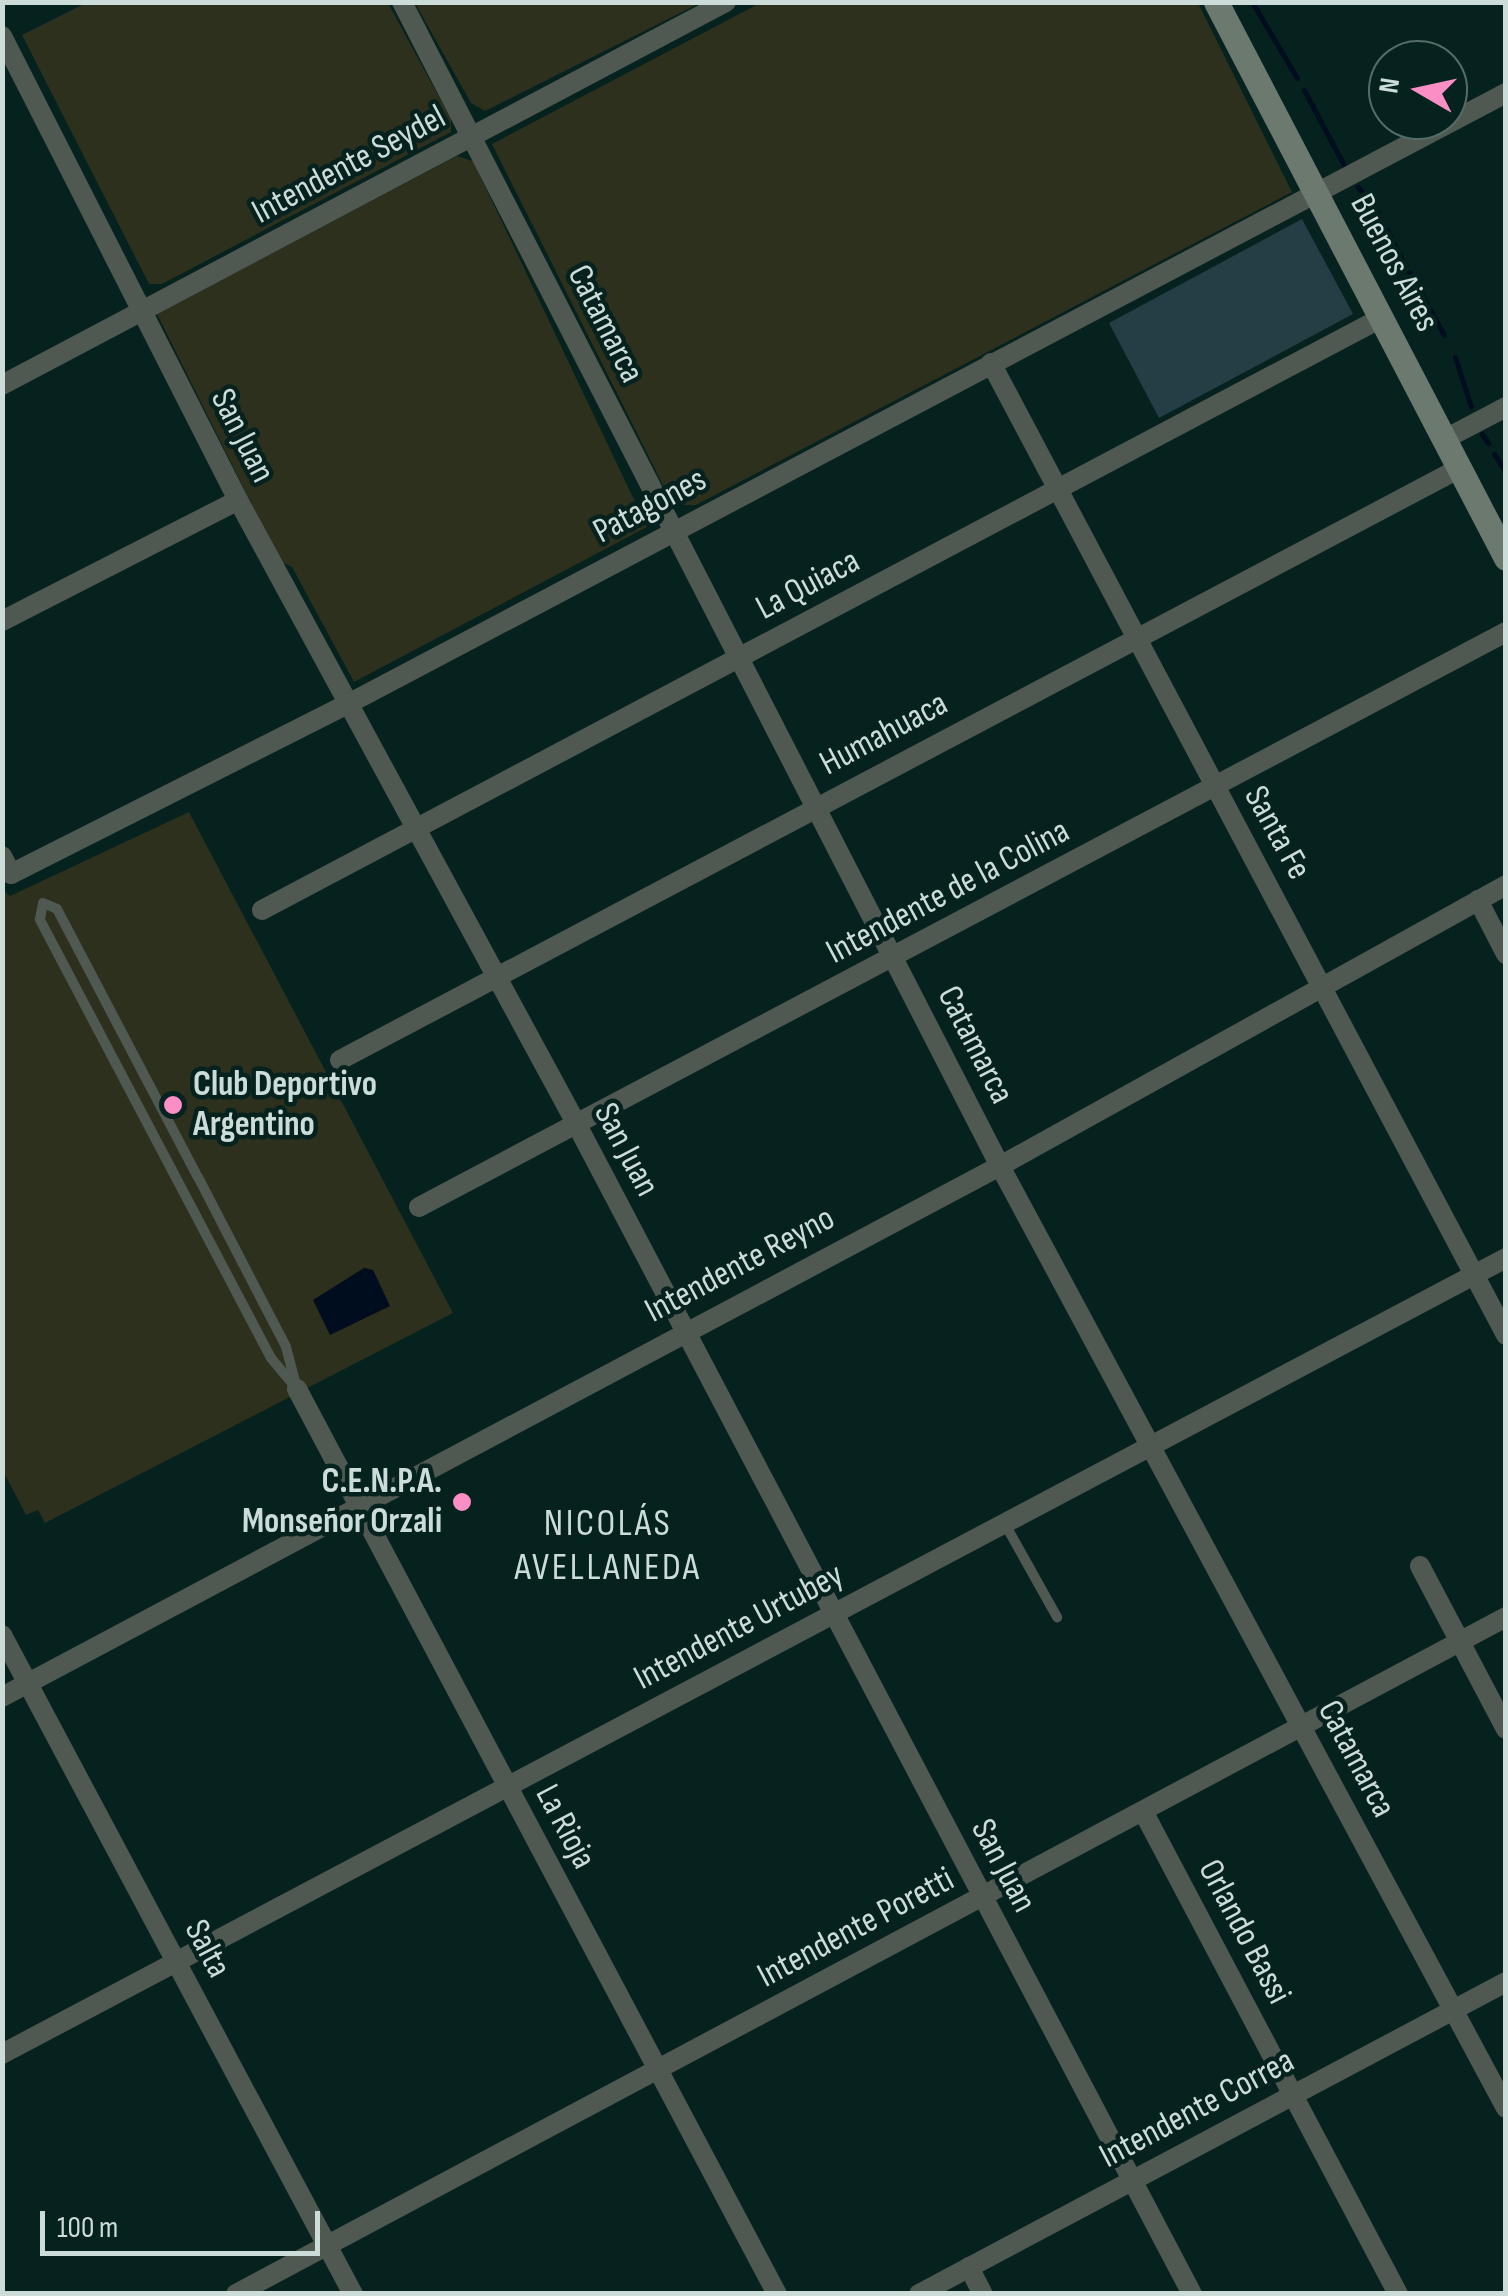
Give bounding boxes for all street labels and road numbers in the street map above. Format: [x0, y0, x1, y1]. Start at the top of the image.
street label: Intendente Seydel [245, 96, 453, 234]
street label: Buenos Aires [1340, 187, 1448, 339]
street label: Catamarca [558, 258, 652, 390]
street label: San Juan [201, 382, 283, 490]
street label: Patagones [586, 459, 714, 553]
street label: La Quiaca [749, 540, 867, 630]
street label: Humahuaca [813, 683, 955, 785]
street label: Santa Fe [1234, 779, 1320, 887]
street label: Intendente de la Colina [819, 810, 1077, 974]
street label: Catamarca [928, 979, 1022, 1111]
street label: San Juan [584, 1096, 668, 1204]
street label: Intendente Reyno [638, 1198, 842, 1332]
street label: Intendente Urtubey [627, 1554, 851, 1700]
street label: Catamarca [1308, 1693, 1404, 1825]
street label: La Rioja [526, 1778, 604, 1876]
street label: San Juan [961, 1812, 1045, 1920]
street label: Orlando Bassi [1189, 1853, 1299, 2011]
street label: Intendente Poretti [751, 1859, 961, 1997]
street label: Salta [175, 1913, 239, 1985]
street label: Intendente Correa [1093, 2040, 1301, 2178]

